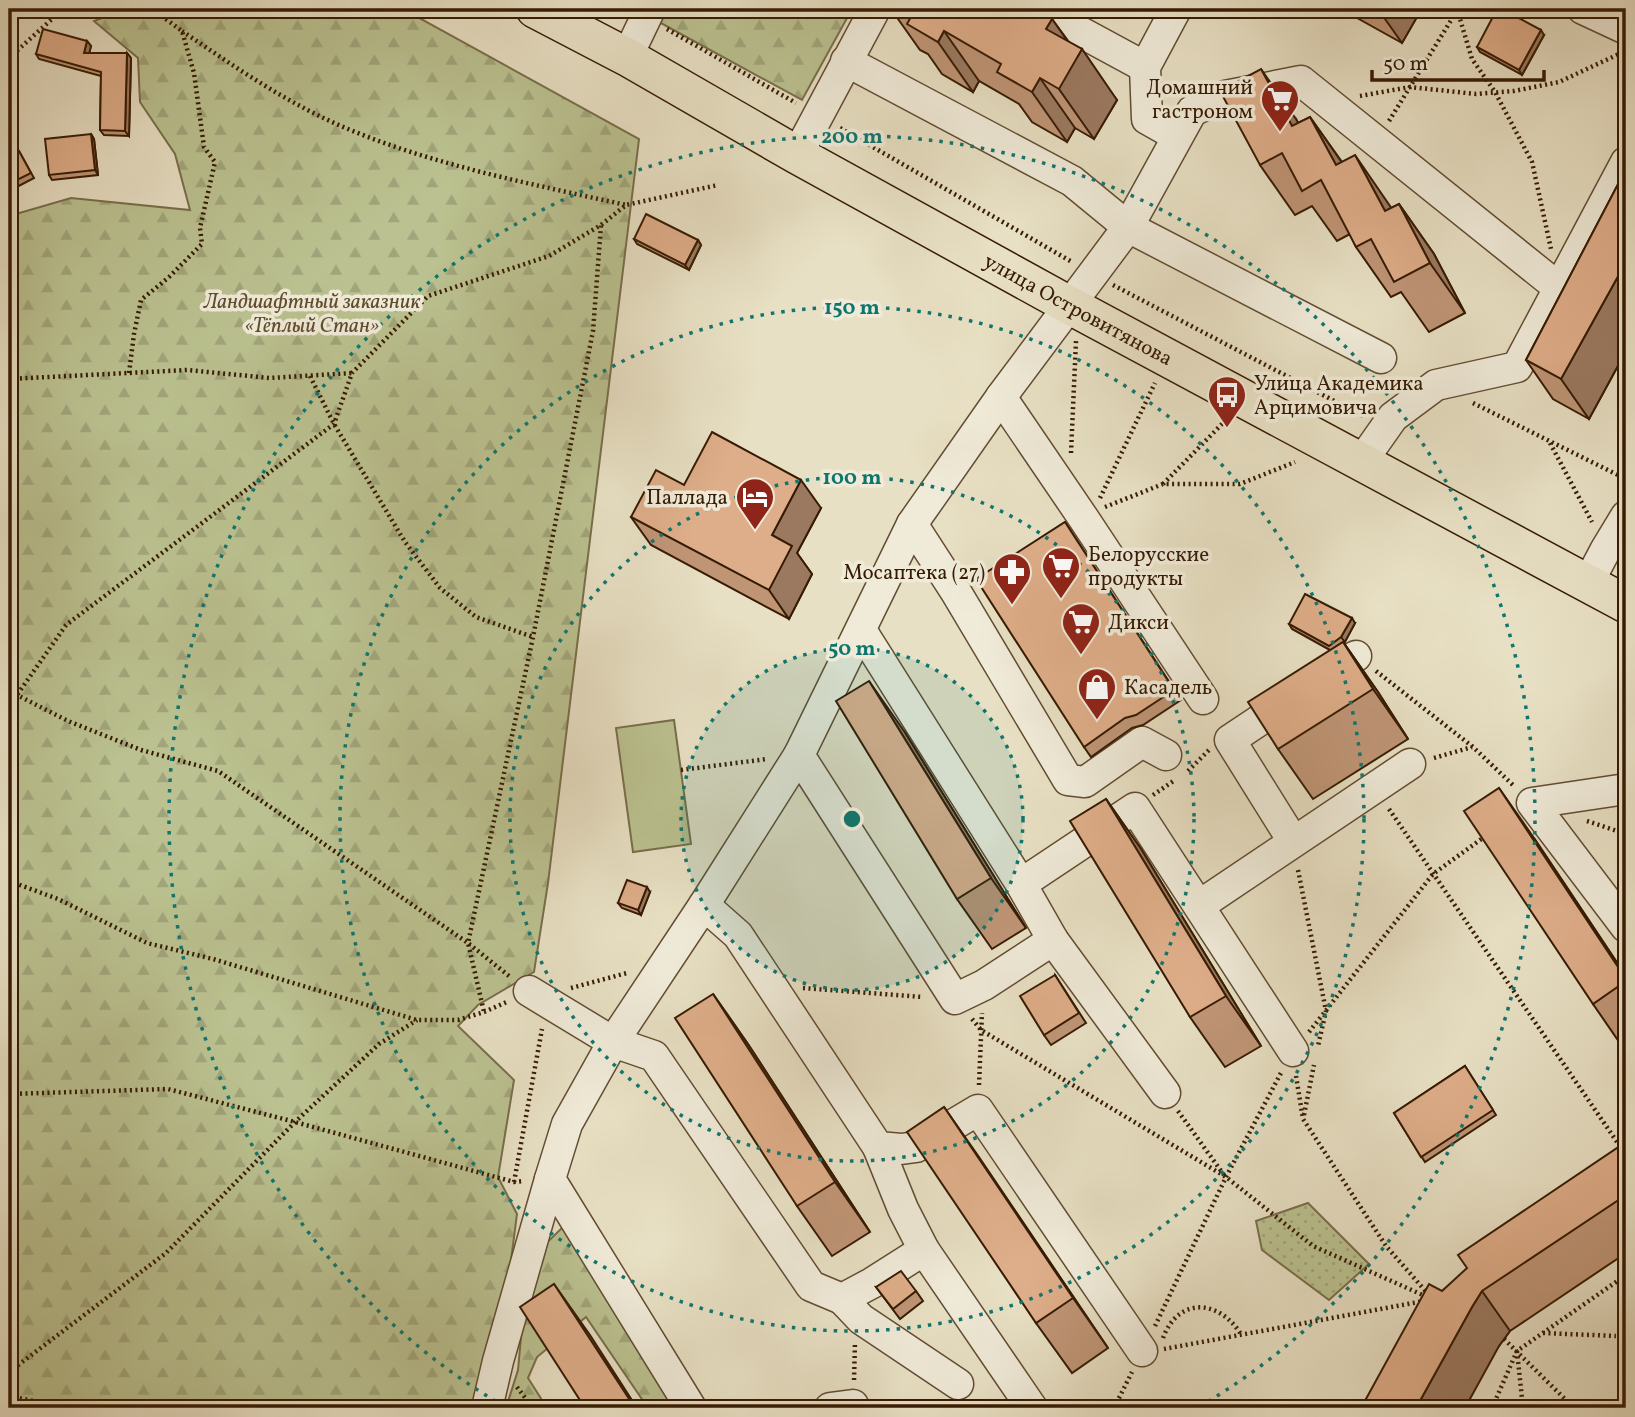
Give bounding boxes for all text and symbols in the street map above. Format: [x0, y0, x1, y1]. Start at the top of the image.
scale bar [1372, 38, 1544, 82]
text: 50 m [1383, 50, 1428, 79]
place label: Домашний гастроном [1146, 74, 1253, 127]
supermarket icon: Домашний гастроном [1259, 78, 1301, 133]
text: 200 m [821, 123, 883, 152]
street label: улица Островитянова [978, 248, 1177, 374]
park label: Ландшафтный заказник «Тёплый Стан» [203, 288, 421, 341]
text: 150 m [824, 294, 880, 323]
place label: Улица Академика Арцимовича [1254, 370, 1424, 423]
bus stop icon: Улица Академика Арцимовича [1206, 374, 1248, 429]
text: 100 m [822, 464, 882, 493]
hotel icon: Паллада [734, 476, 776, 531]
place label: Паллада [646, 484, 728, 513]
place label: Белорусские продукты [1088, 541, 1209, 594]
supermarket icon: Белорусские продукты [1040, 545, 1082, 600]
pharmacy icon: Мосаптека (27) [991, 551, 1033, 606]
place label: Мосаптека (27) [843, 559, 985, 588]
supermarket icon: Дикси [1060, 601, 1102, 656]
place label: Дикси [1108, 609, 1169, 638]
text: 50 m [828, 635, 876, 664]
shop icon: Касадель [1076, 666, 1118, 721]
place label: Касадель [1124, 674, 1212, 703]
centre of rings [840, 807, 864, 831]

